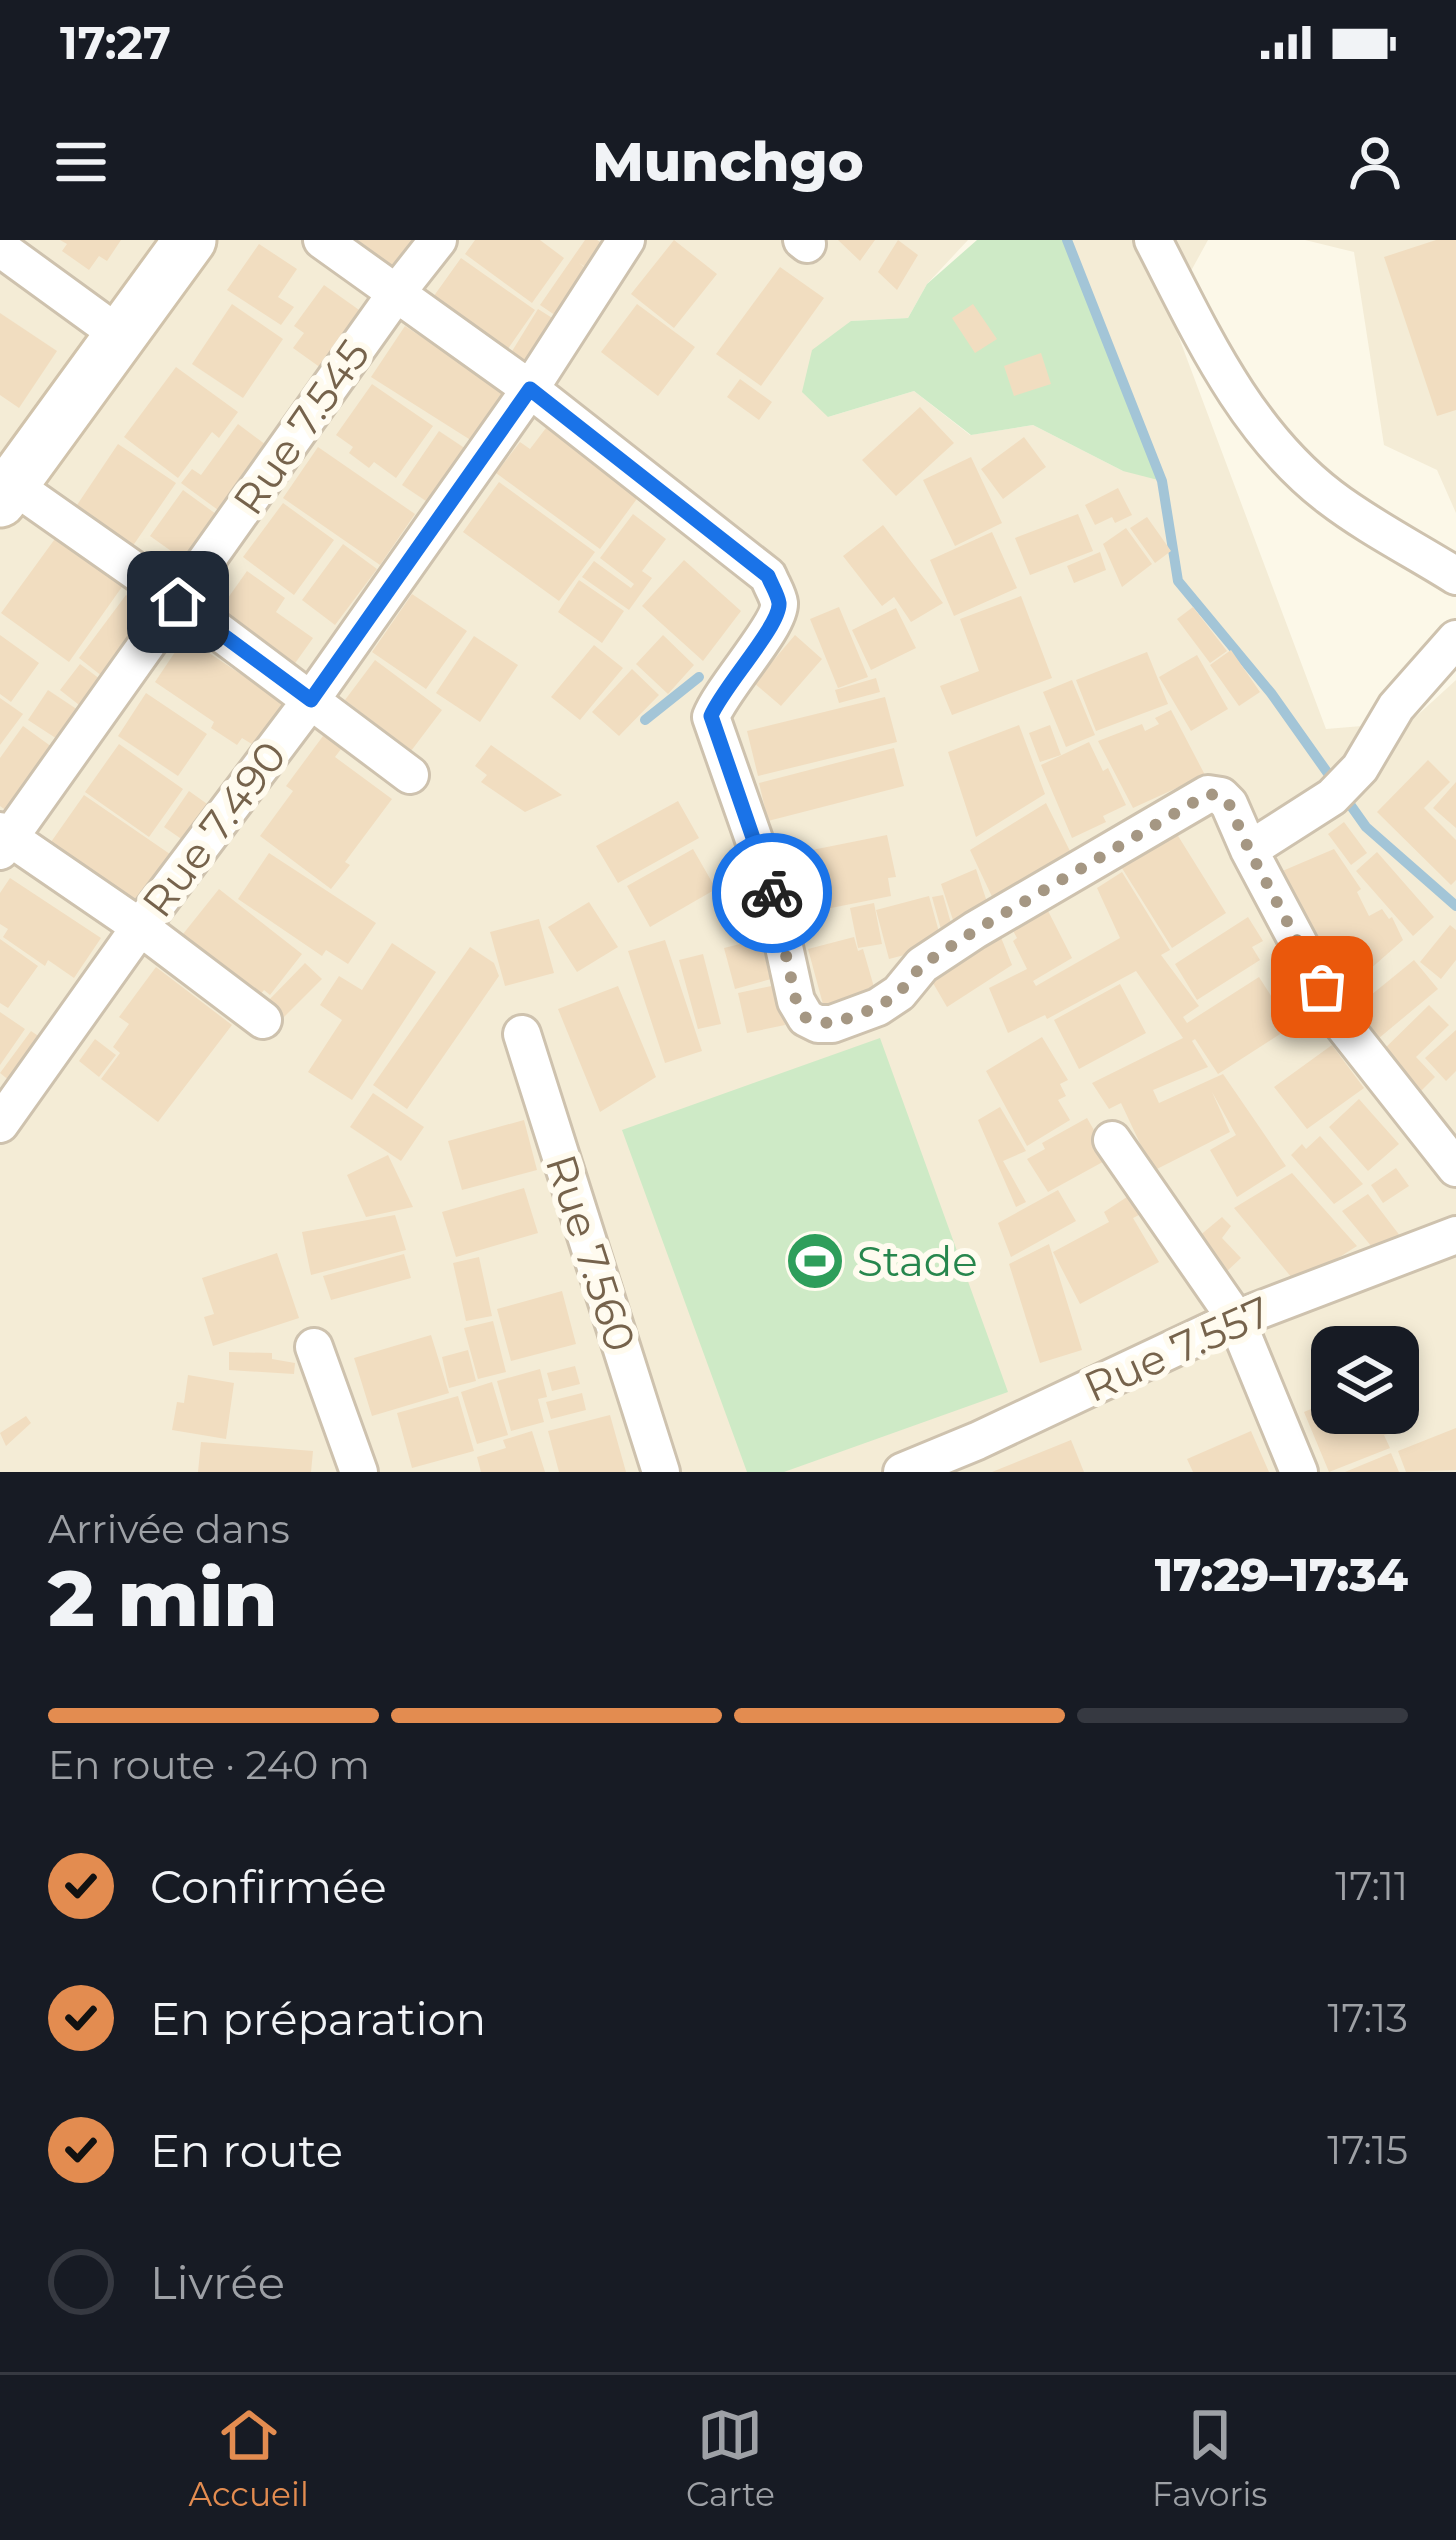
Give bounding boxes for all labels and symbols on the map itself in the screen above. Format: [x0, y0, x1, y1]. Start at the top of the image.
street label: Rue 7.545 [222, 330, 380, 524]
pin [127, 551, 229, 653]
street label: Rue 7.490 [131, 731, 297, 927]
courier [712, 833, 832, 953]
pin [1271, 936, 1373, 1038]
street label: Rue 7.560 [535, 1148, 647, 1358]
sports icon: Stade [784, 1230, 846, 1292]
place label: Stade [857, 1235, 978, 1287]
street label: Rue 7.557 [1076, 1285, 1278, 1413]

